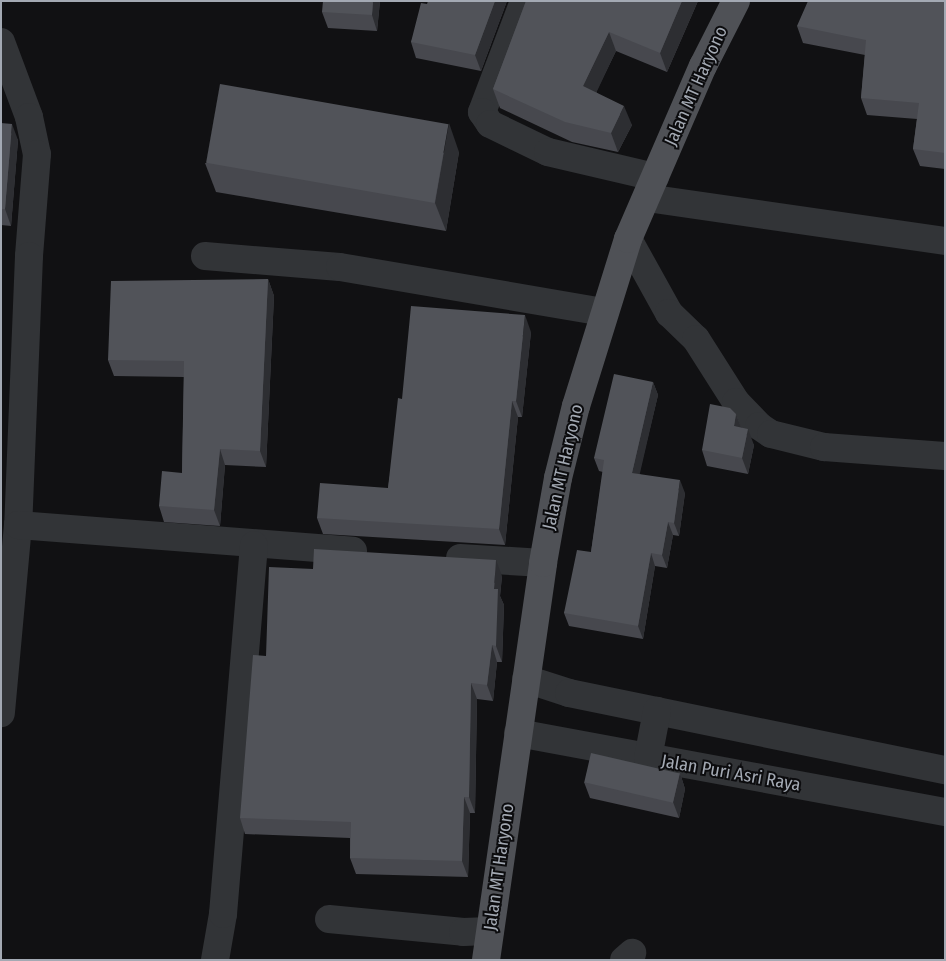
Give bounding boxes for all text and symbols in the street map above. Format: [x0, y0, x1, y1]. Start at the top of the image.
street label: Jalan MT Haryono [660, 23, 732, 149]
street label: Jalan MT Haryono [538, 402, 588, 532]
street label: Jalan Puri Asri Raya [660, 750, 802, 796]
street label: Jalan MT Haryono [479, 802, 519, 932]

